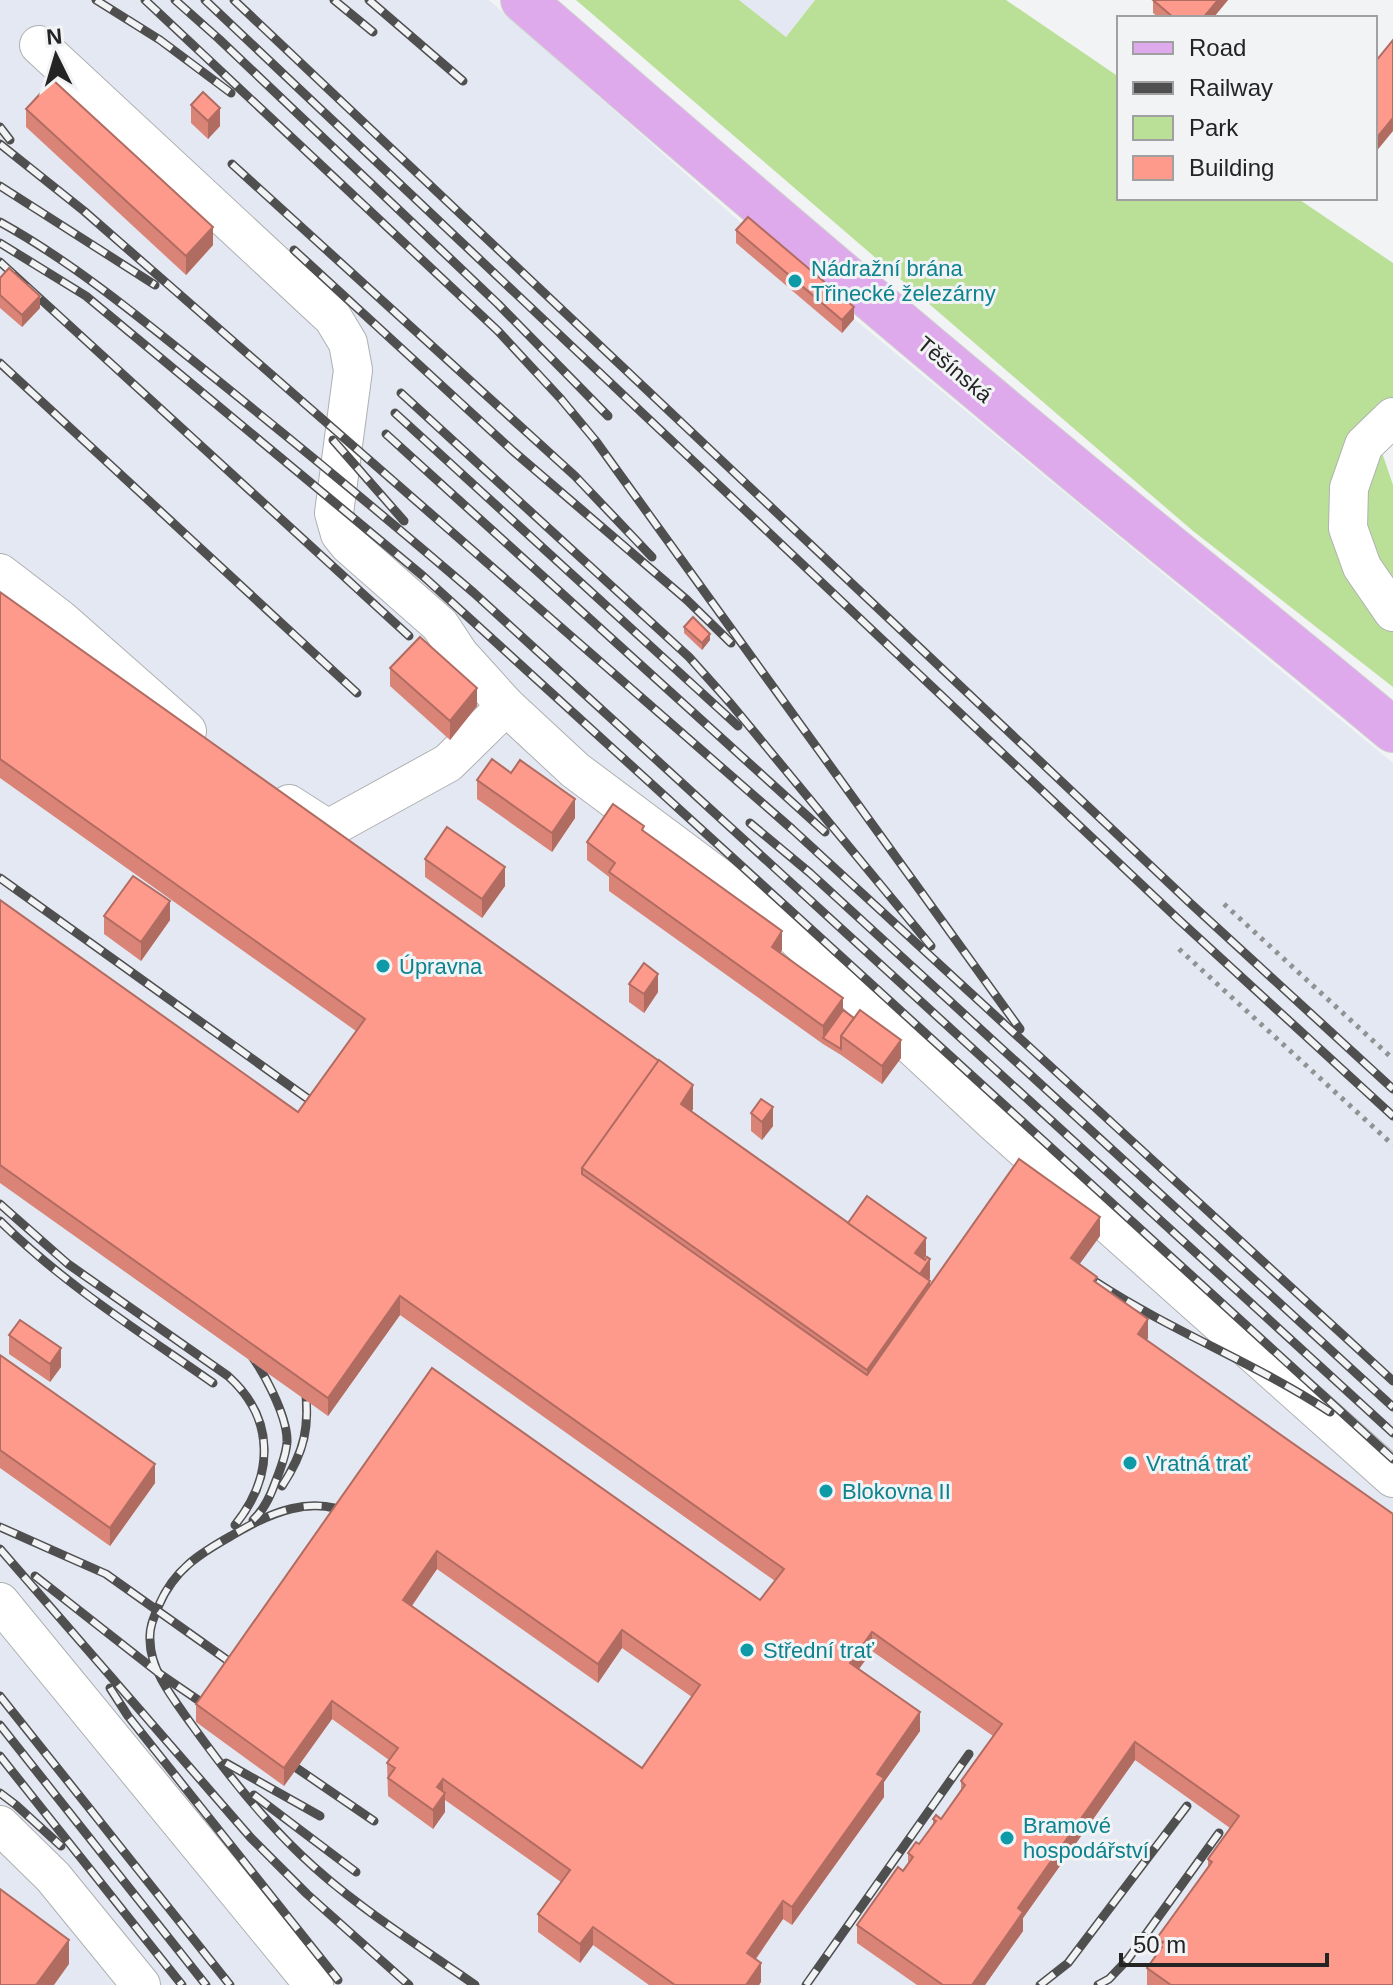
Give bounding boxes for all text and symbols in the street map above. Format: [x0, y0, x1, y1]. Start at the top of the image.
north arrow [16, 16, 96, 96]
legend [1117, 16, 1377, 200]
text: N [45, 23, 63, 50]
text: Road [1189, 34, 1246, 61]
text: Railway [1189, 74, 1273, 101]
text: Park [1189, 114, 1239, 141]
text: Building [1189, 154, 1274, 181]
place label: Nádražní brána Třinecké železárny [811, 256, 996, 306]
marker: Nádražní brána Třinecké železárny [786, 272, 804, 290]
street label: Těšínská [912, 331, 997, 408]
place label: Úpravna [399, 954, 483, 979]
marker: Úpravna [374, 957, 392, 975]
place label: Vratná trať [1146, 1451, 1251, 1476]
marker: Vratná trať [1121, 1454, 1139, 1472]
place label: Blokovna II [842, 1479, 951, 1504]
marker: Blokovna II [817, 1482, 835, 1500]
place label: Střední trať [763, 1638, 875, 1663]
marker: Střední trať [738, 1641, 756, 1659]
place label: Bramové hospodářství [1023, 1813, 1149, 1863]
marker: Bramové hospodářství [998, 1829, 1016, 1847]
scale bar [1121, 1917, 1327, 1967]
text: 50 m [1133, 1931, 1186, 1958]

